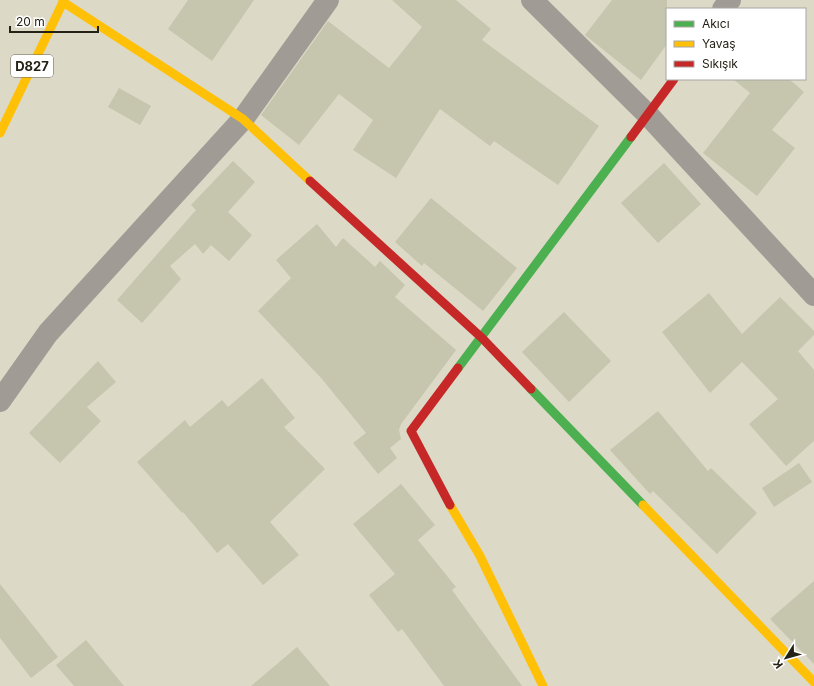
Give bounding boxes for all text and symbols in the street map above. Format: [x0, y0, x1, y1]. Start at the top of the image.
scale bar [10, 8, 98, 34]
legend [666, 8, 806, 80]
text: 20 m [16, 14, 45, 29]
text: Akıcı [702, 16, 730, 31]
text: Yavaş [702, 36, 736, 51]
road number: D827 [11, 55, 53, 77]
text: Sıkışık [702, 56, 738, 71]
north arrow [766, 638, 806, 678]
text: K [770, 657, 786, 671]

